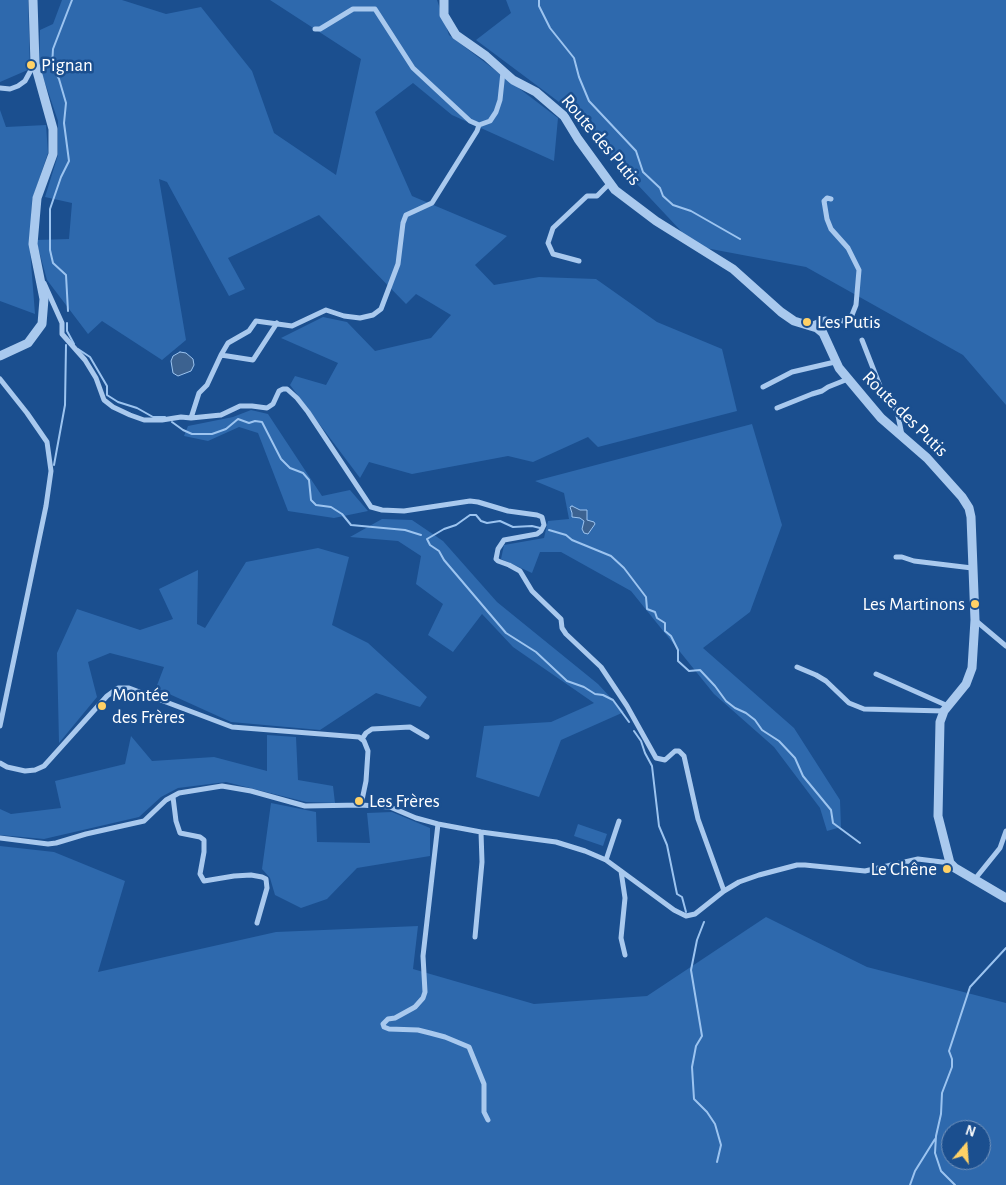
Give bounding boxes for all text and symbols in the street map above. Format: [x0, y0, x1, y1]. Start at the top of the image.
place label: Pignan [41, 54, 93, 76]
marker: Pignan [25, 59, 37, 71]
street label: Route des Putis [556, 90, 646, 190]
place label: Les Putis [817, 311, 881, 333]
marker: Les Putis [801, 316, 813, 328]
street label: Route des Putis [857, 366, 953, 462]
place label: Les Martinons [862, 593, 965, 615]
marker: Les Martinons [969, 598, 981, 610]
place label: Montée des Frères [112, 684, 185, 728]
marker: Montée des Frères [96, 700, 108, 712]
place label: Les Frères [369, 790, 440, 812]
marker: Les Frères [353, 795, 365, 807]
place label: Le Chêne [870, 858, 937, 880]
marker: Le Chêne [941, 863, 953, 875]
north arrow [941, 1120, 991, 1170]
text: N [964, 1124, 977, 1140]

